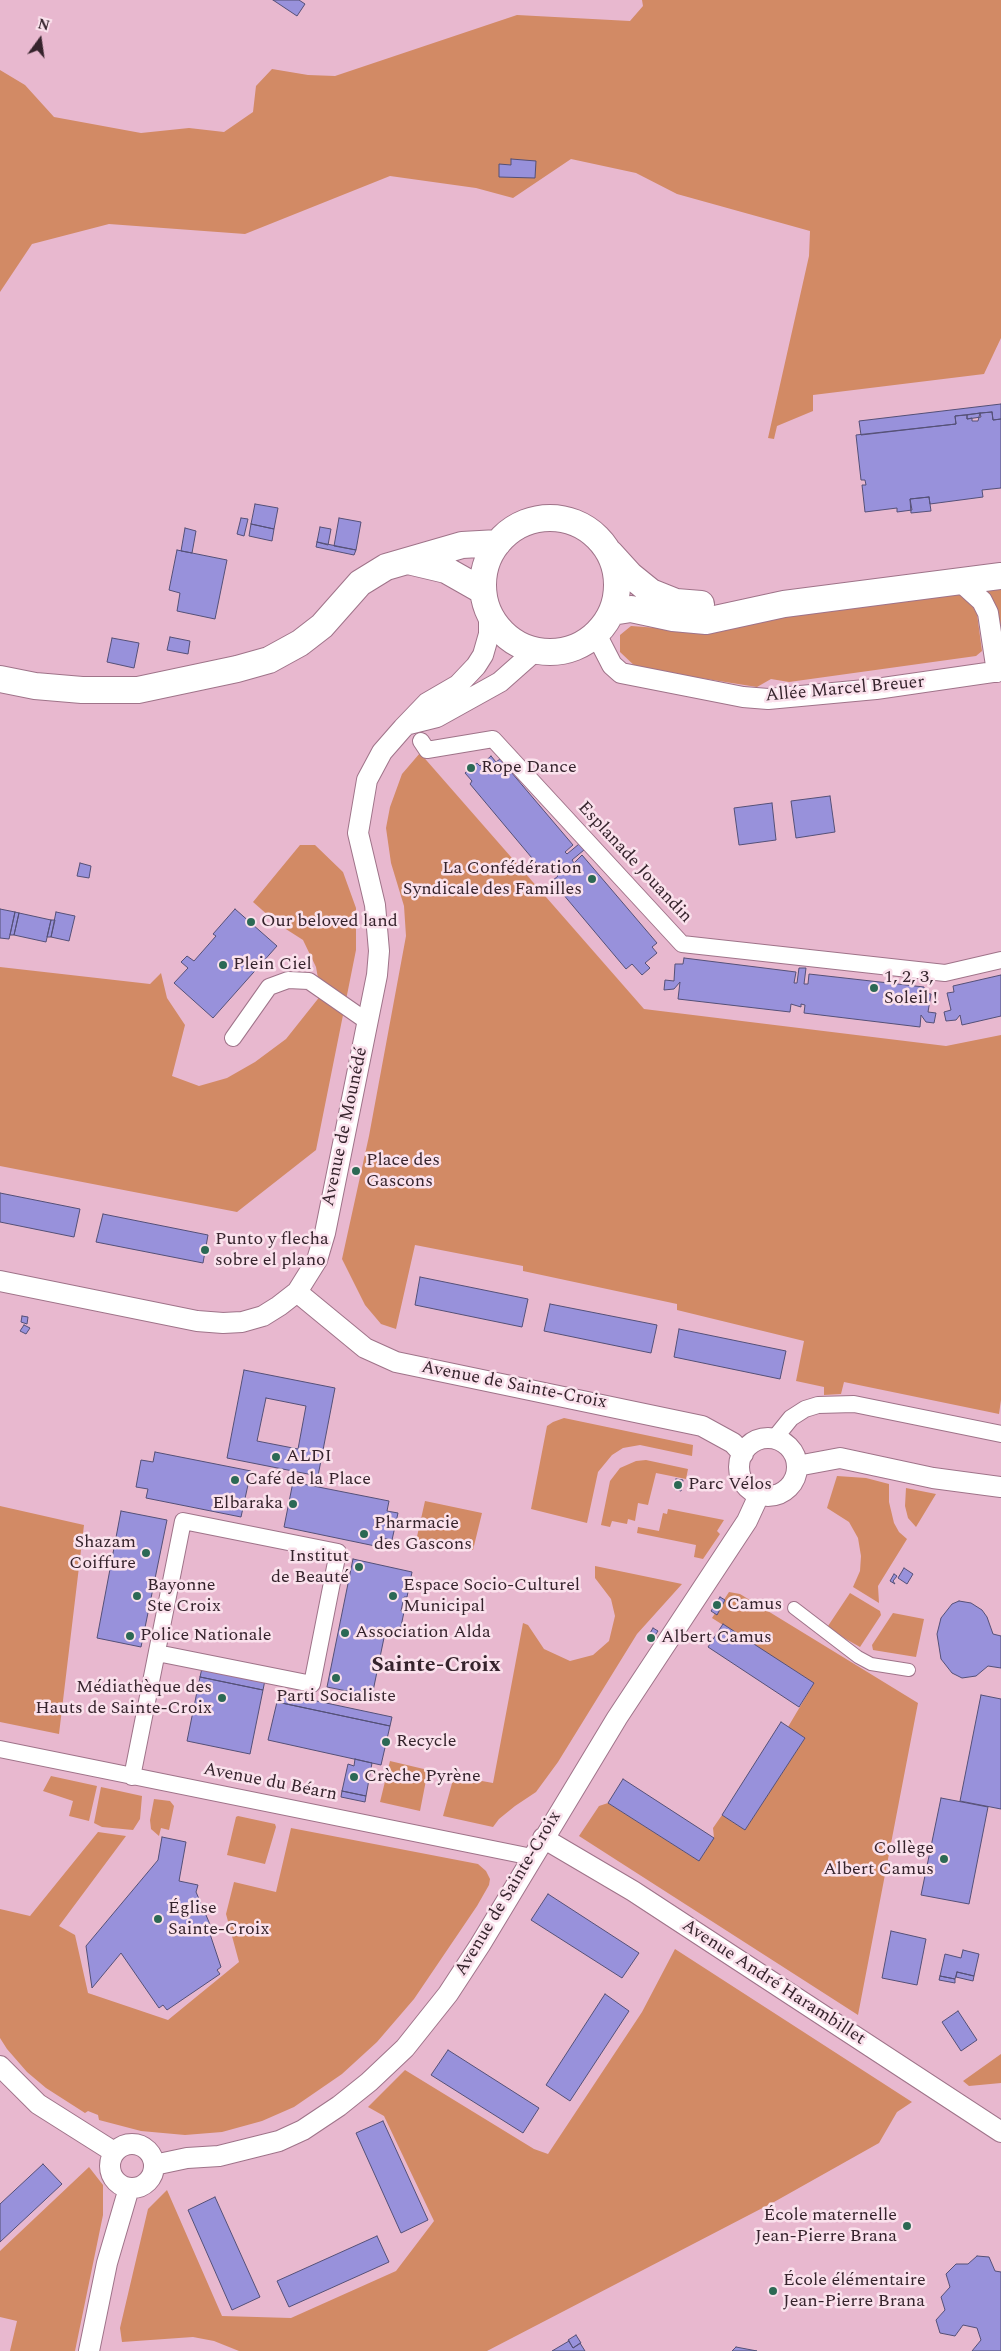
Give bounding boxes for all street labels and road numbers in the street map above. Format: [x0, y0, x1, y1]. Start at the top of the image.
street label: Allée Marcel Breuer [764, 672, 926, 708]
street label: Esplanade Jouandin [572, 798, 696, 928]
street label: Avenue de Mounédé [319, 1045, 373, 1209]
street label: Avenue de Sainte-Croix [419, 1357, 609, 1415]
street label: Avenue du Béarn [201, 1759, 339, 1807]
street label: Avenue de Sainte-Croix [451, 1808, 567, 1980]
street label: Avenue André Harambillet [677, 1916, 869, 2050]

